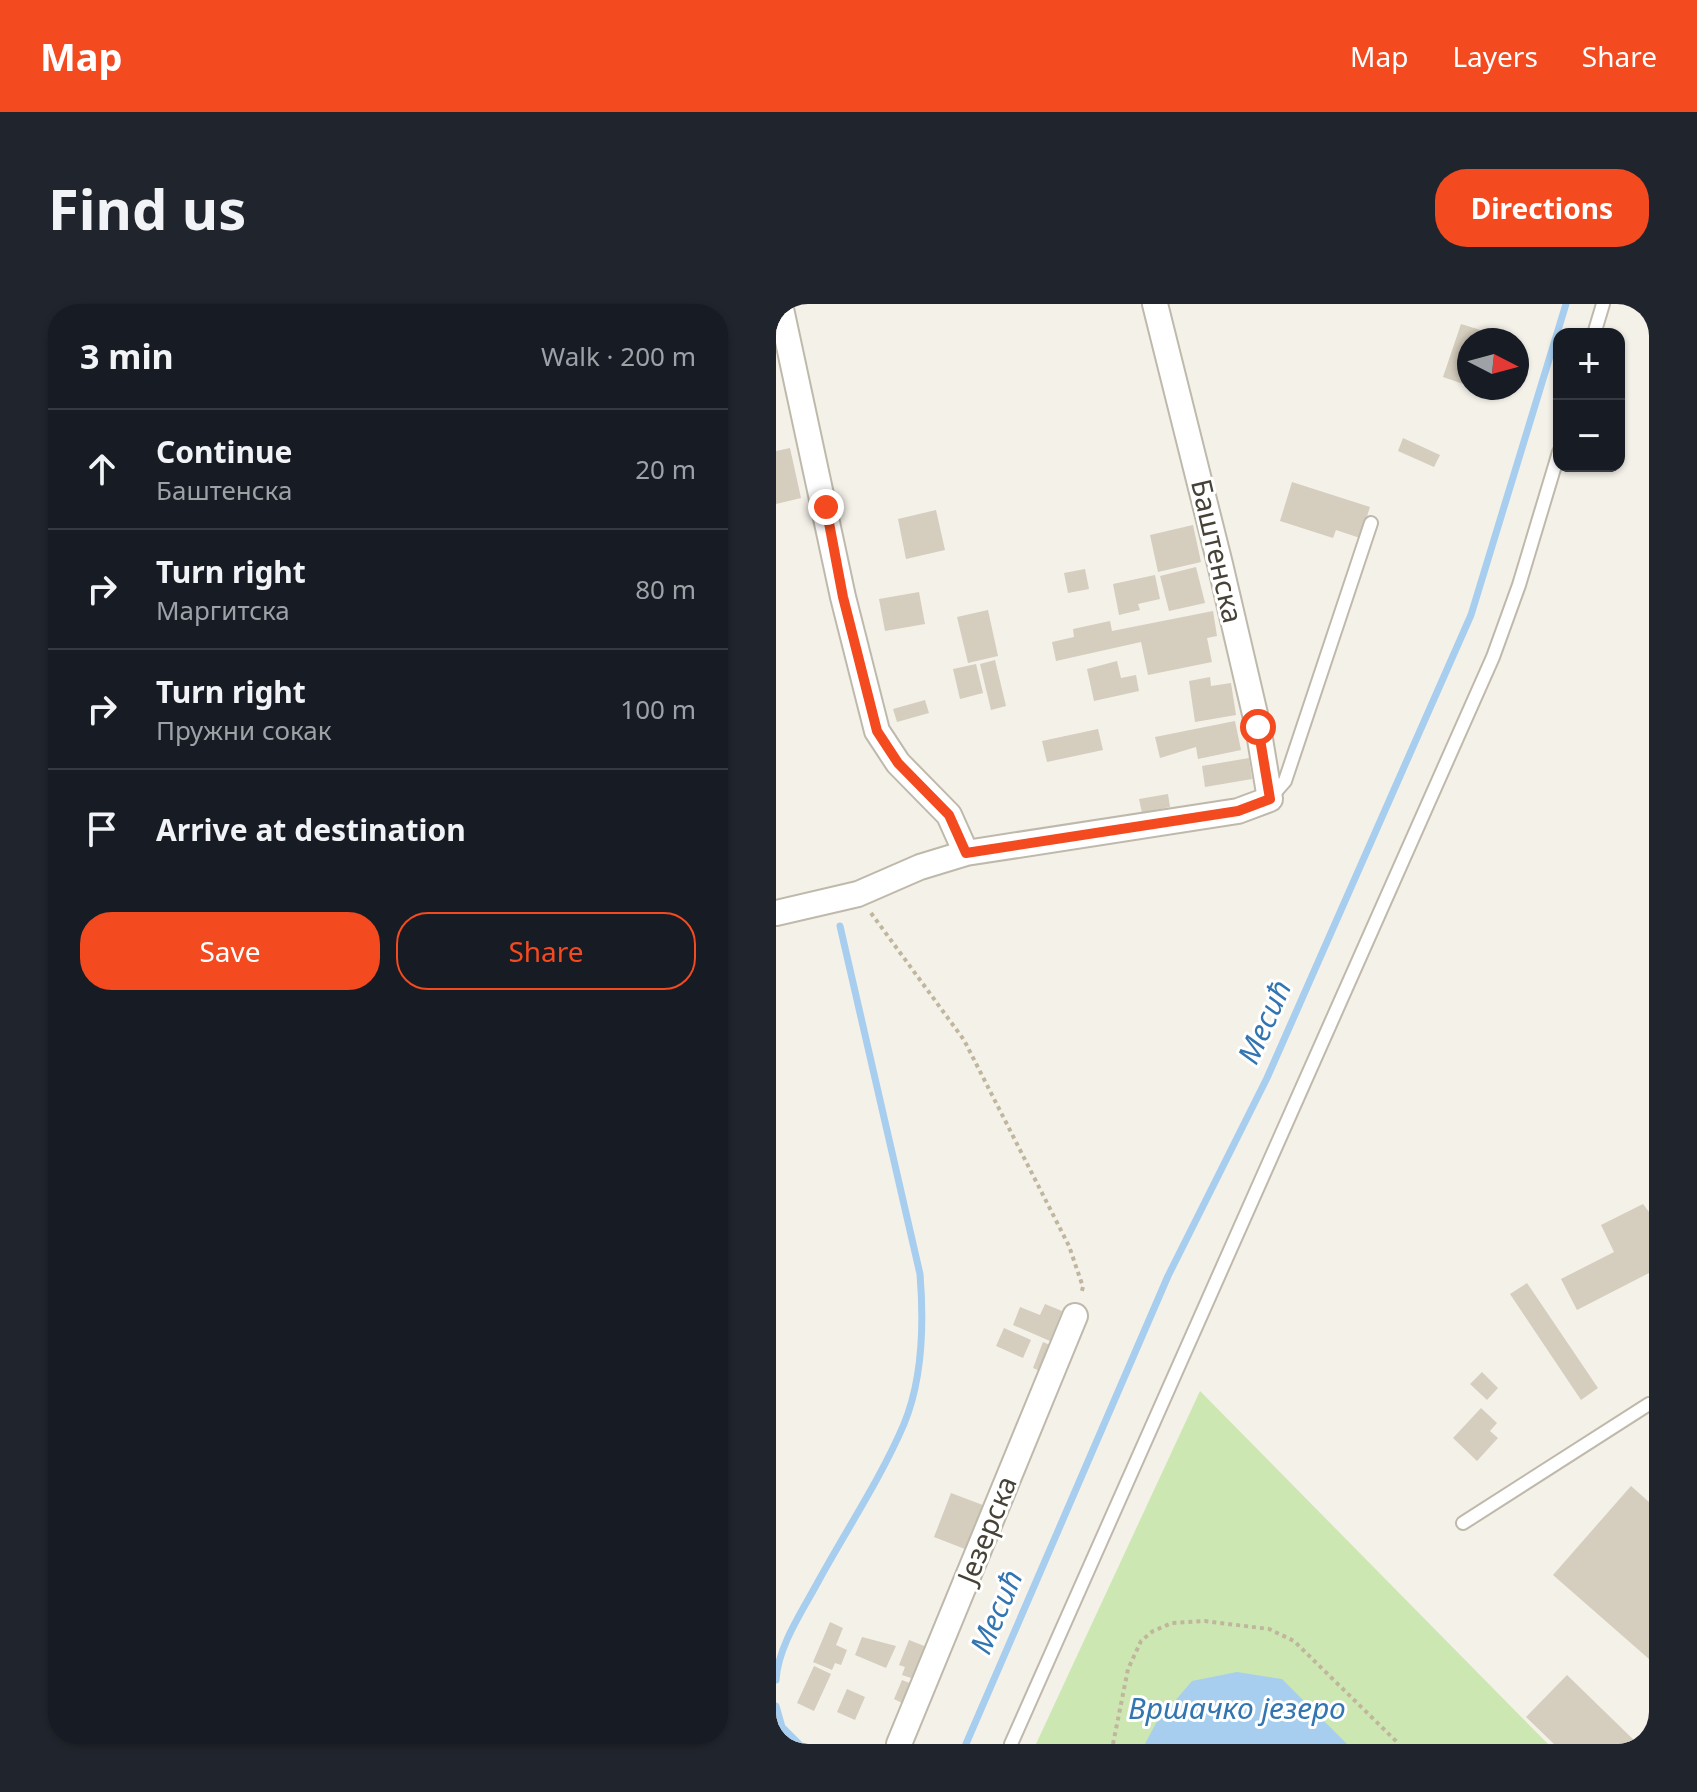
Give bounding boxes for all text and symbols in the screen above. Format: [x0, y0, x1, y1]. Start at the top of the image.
text: Map [40, 30, 123, 82]
text: Map [1350, 37, 1408, 75]
text: Layers [1452, 37, 1538, 75]
text: Share [1582, 37, 1657, 75]
button: Directions [1435, 169, 1649, 247]
text: Find us [48, 170, 246, 246]
north arrow [1457, 328, 1529, 400]
map controls [1553, 328, 1625, 472]
button: + [1553, 328, 1625, 400]
text: 3 min [80, 333, 174, 379]
text: Walk · 200 m [541, 338, 696, 374]
button: − [1553, 400, 1625, 472]
text: Continue [156, 431, 292, 472]
icon: ahead [80, 447, 124, 491]
text: 20 m [635, 451, 696, 487]
text: Баштенска [156, 472, 292, 508]
street label: Баштенска [1183, 475, 1253, 627]
route end [808, 489, 844, 525]
text: Turn right [156, 551, 306, 592]
icon: right [80, 567, 124, 611]
text: 80 m [635, 571, 696, 607]
text: Маргитска [156, 592, 290, 628]
text: Turn right [156, 671, 306, 712]
icon: right [80, 687, 124, 731]
text: 100 m [620, 691, 696, 727]
route start [1240, 709, 1276, 745]
text: Пружни сокак [156, 712, 331, 748]
icon: arrive [80, 807, 124, 851]
text: Arrive at destination [156, 809, 466, 850]
button: Save [80, 912, 380, 990]
button: Share [396, 912, 696, 990]
water label: Месић [1227, 973, 1300, 1070]
street label: Језерска [946, 1470, 1025, 1592]
water label: Месић [960, 1563, 1032, 1660]
water label: Вршачко језеро [1128, 1687, 1346, 1728]

